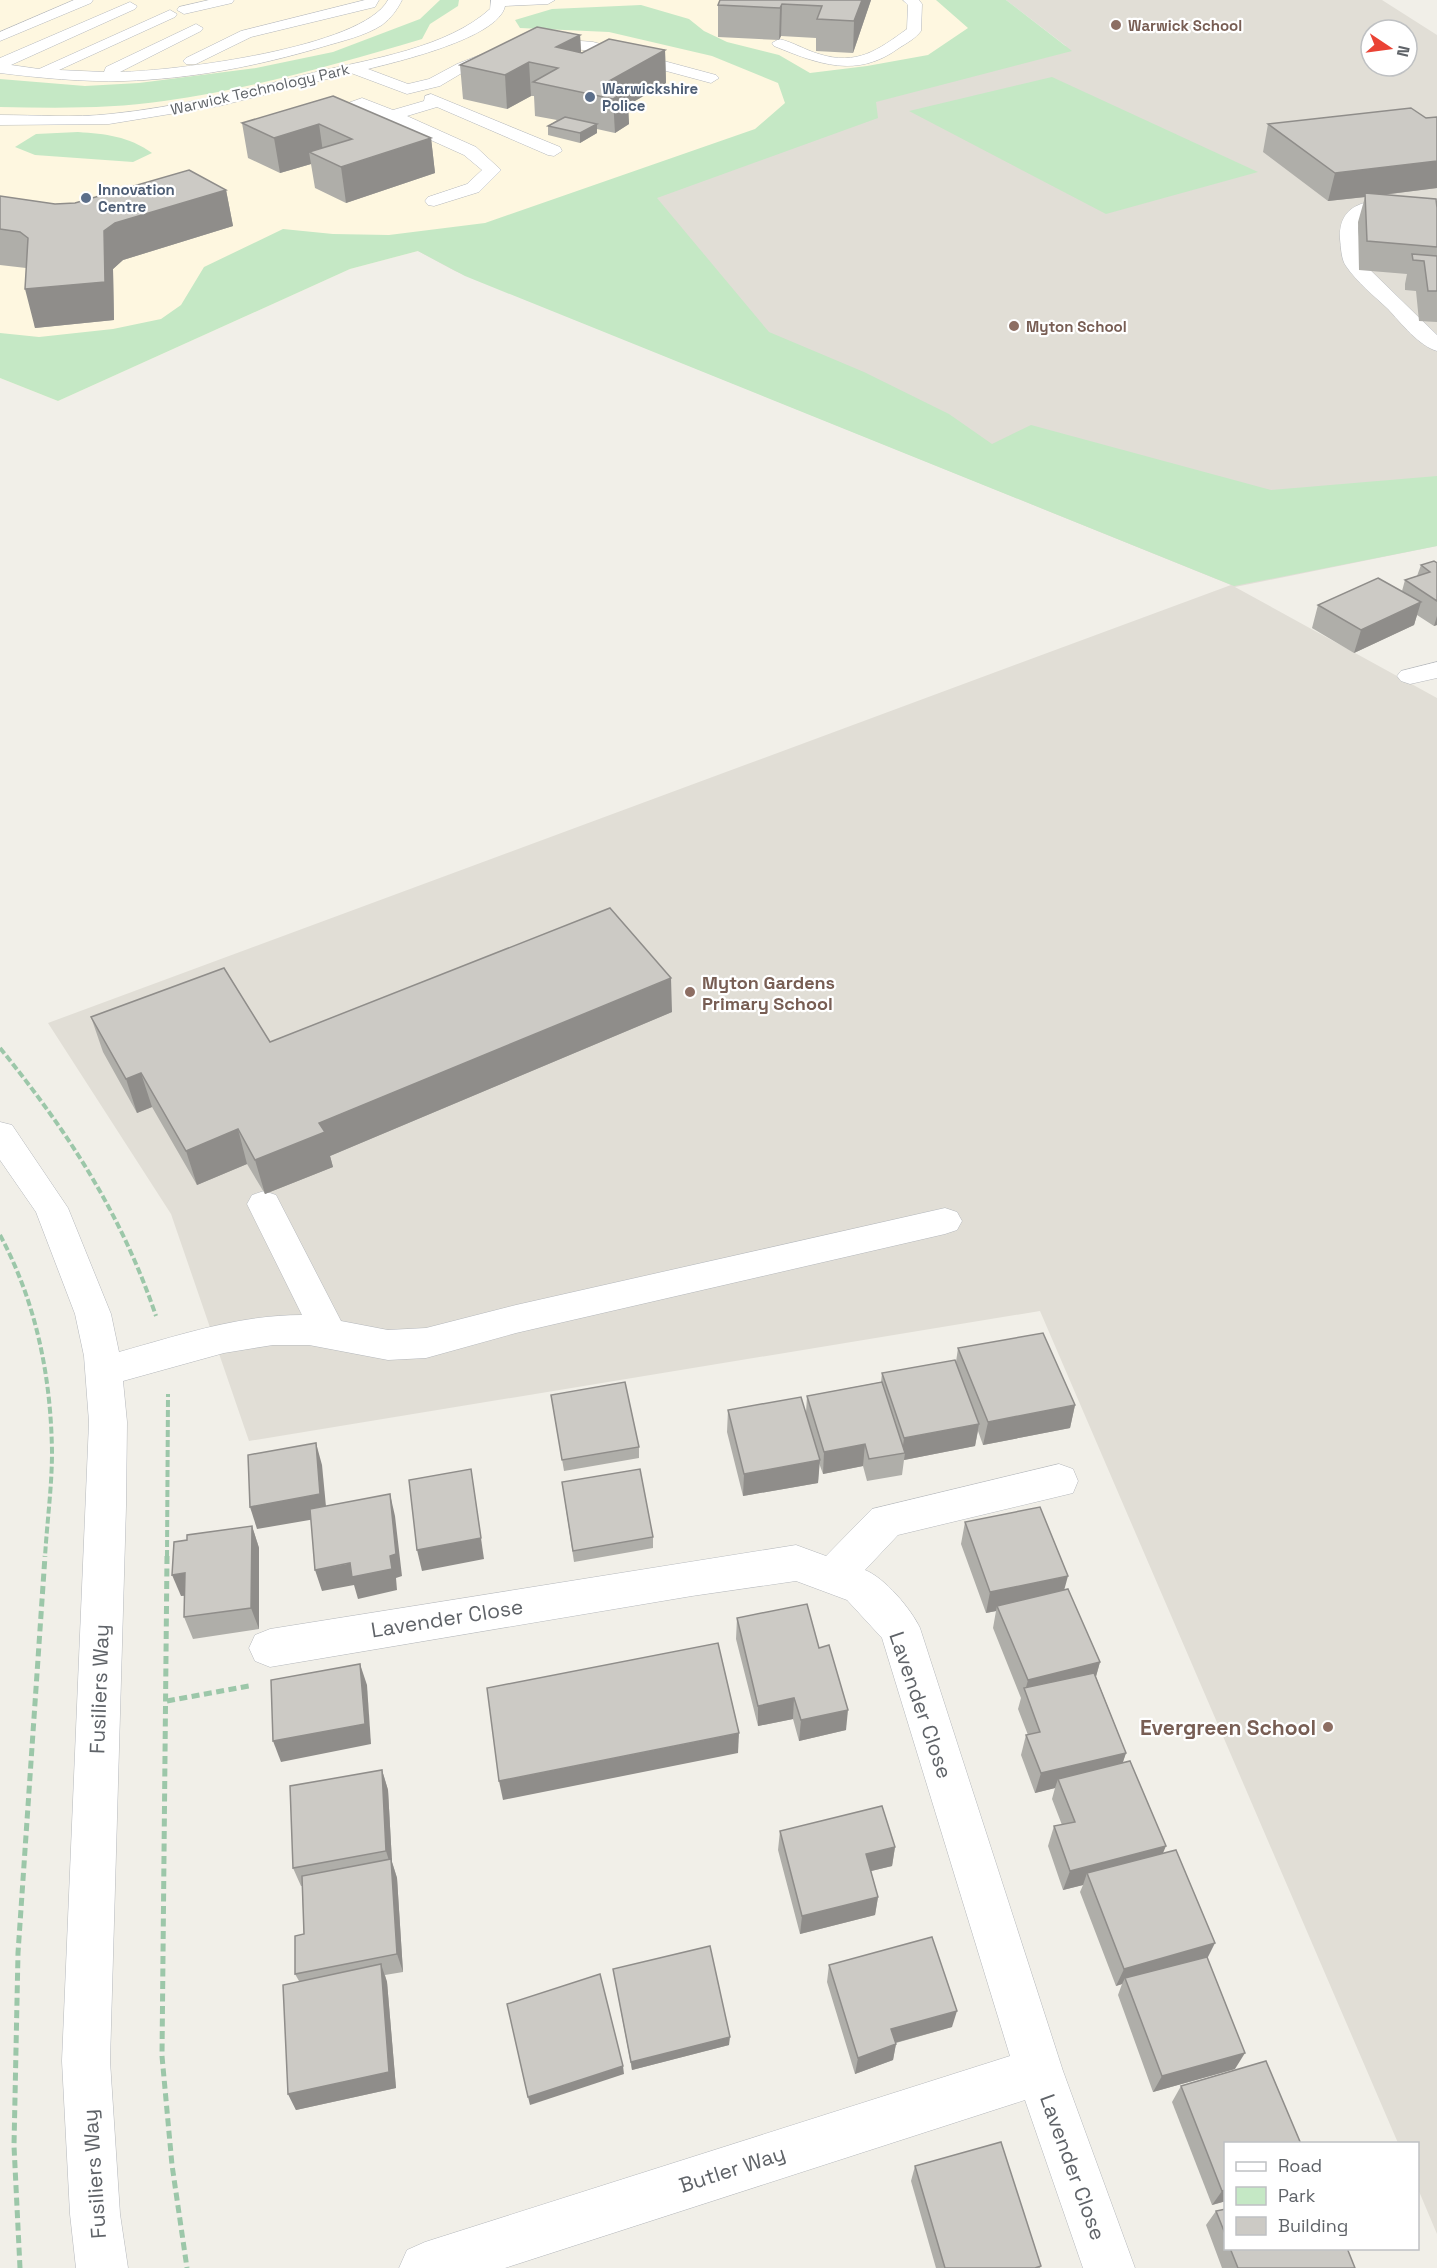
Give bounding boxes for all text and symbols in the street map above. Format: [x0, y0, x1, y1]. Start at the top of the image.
place label: Warwick School [1128, 16, 1242, 35]
marker: Warwick School [1109, 18, 1123, 32]
north arrow [1359, 18, 1419, 78]
text: N [1392, 44, 1415, 59]
street label: Warwick Technology Park [169, 59, 351, 119]
place label: Warwickshire Police [602, 79, 699, 115]
marker: Warwickshire Police [583, 90, 597, 104]
place label: Innovation Centre [98, 180, 175, 216]
marker: Innovation Centre [79, 191, 93, 205]
place label: Myton School [1026, 317, 1127, 336]
marker: Myton School [1007, 319, 1021, 333]
place label: Myton Gardens Primary School [702, 971, 835, 1015]
marker: Myton Gardens Primary School [683, 985, 697, 999]
street label: Lavender Close [369, 1593, 525, 1643]
street label: Fusiliers Way [83, 1624, 115, 1754]
street label: Lavender Close [883, 1628, 959, 1782]
place label: Evergreen School [1140, 1714, 1316, 1741]
marker: Evergreen School [1321, 1720, 1335, 1734]
street label: Lavender Close [1034, 2090, 1112, 2244]
street label: Fusiliers Way [76, 2108, 112, 2240]
street label: Butler Way [676, 2139, 788, 2199]
legend [1224, 2142, 1419, 2250]
text: Road [1278, 2154, 1322, 2177]
text: Park [1278, 2184, 1316, 2207]
text: Building [1278, 2214, 1348, 2237]

